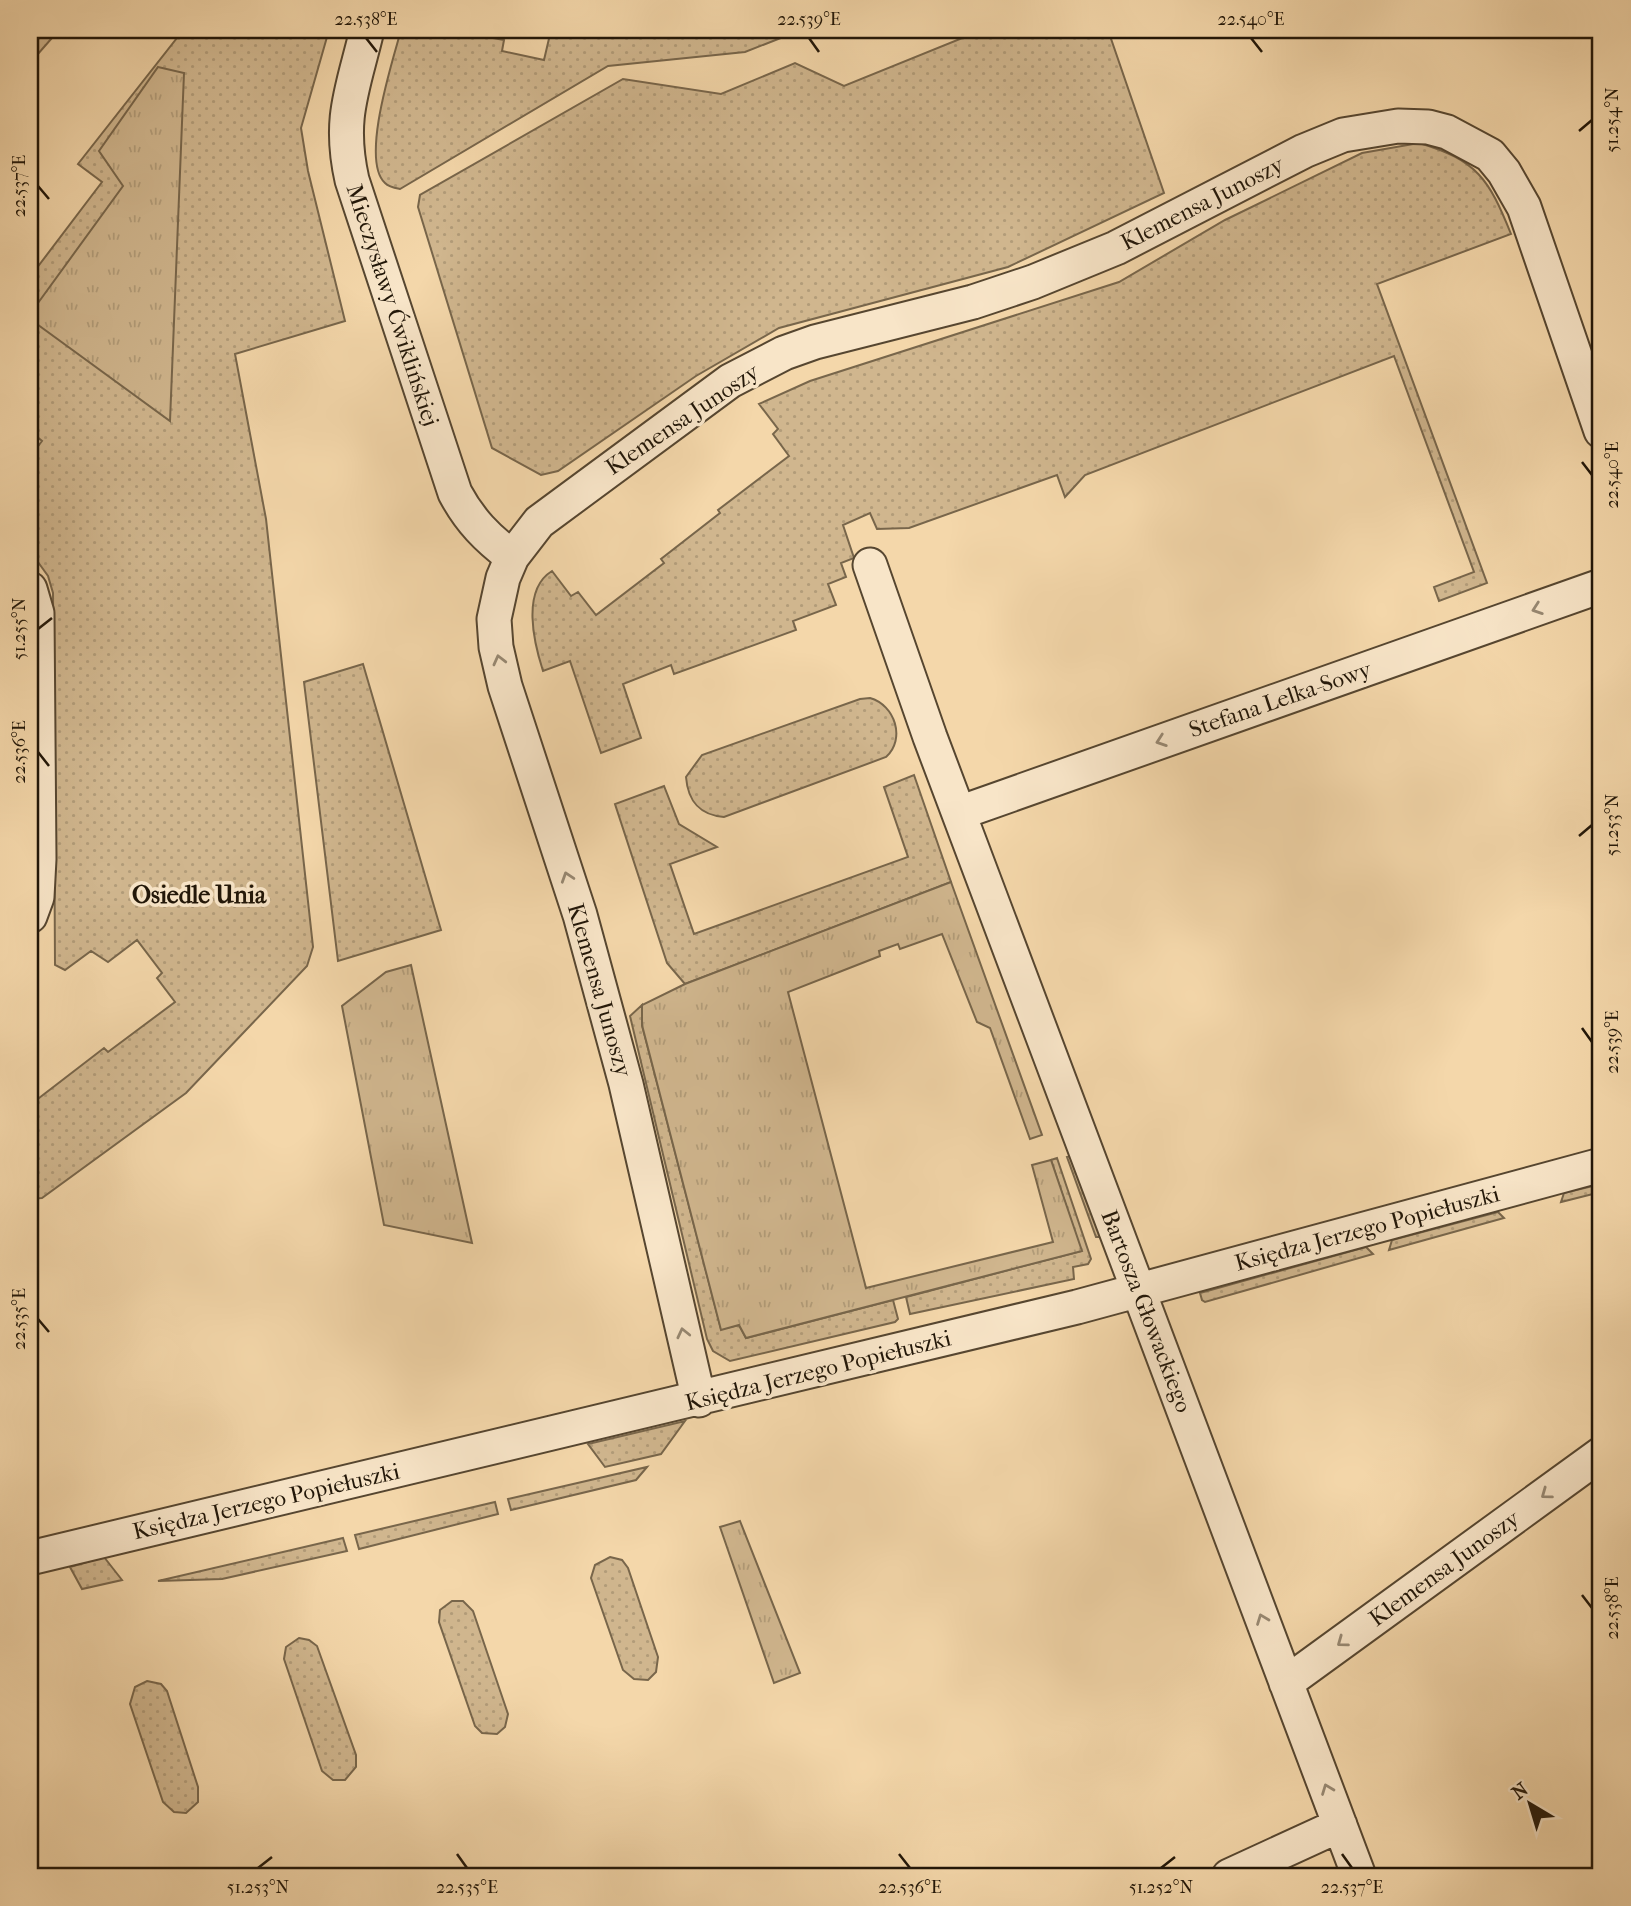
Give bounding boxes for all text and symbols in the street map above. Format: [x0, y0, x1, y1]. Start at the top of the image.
text: 22.538°E [334, 9, 398, 30]
text: 22.539°E [777, 9, 841, 30]
text: 22.540°E [1217, 9, 1285, 30]
text: 51.254°N [1602, 87, 1623, 153]
street label: Klemensa Junoszy [1116, 150, 1289, 256]
text: 22.537°E [9, 155, 30, 217]
street label: Mieczysławy Ćwiklińskiej [341, 181, 444, 430]
street label: Klemensa Junoszy [600, 358, 765, 481]
text: 22.540°E [1602, 441, 1623, 509]
text: 51.255°N [9, 597, 30, 660]
one-way arrow [1531, 601, 1543, 615]
one-way arrow [493, 654, 507, 666]
street label: Stefana Lelka-Sowy [1185, 655, 1376, 743]
text: 22.536°E [9, 720, 30, 784]
one-way arrow [1155, 733, 1167, 747]
text: 51.253°N [1602, 794, 1623, 856]
one-way arrow [561, 871, 576, 883]
district label: Osiedle Unia [132, 881, 267, 909]
street label: Klemensa Junoszy [562, 900, 637, 1081]
text: 22.539°E [1602, 1010, 1623, 1074]
street label: Księdza Jerzego Popiełuszki [1232, 1180, 1503, 1277]
street label: Bartosza Głowackiego [1095, 1206, 1198, 1416]
text: 22.535°E [9, 1288, 30, 1350]
street label: Księdza Jerzego Popiełuszki [682, 1324, 954, 1417]
one-way arrow [677, 1327, 692, 1339]
street label: Księdza Jerzego Popiełuszki [130, 1458, 402, 1545]
one-way arrow [1541, 1486, 1554, 1498]
street label: Klemensa Junoszy [1364, 1504, 1525, 1632]
text: 22.538°E [1602, 1576, 1623, 1640]
one-way arrow [1257, 1613, 1271, 1625]
one-way arrow [1337, 1634, 1350, 1646]
north arrow [1494, 1770, 1564, 1840]
text: N [1508, 1778, 1533, 1804]
one-way arrow [1321, 1784, 1335, 1796]
text: 51.253°N [227, 1877, 289, 1898]
text: 22.535°E [436, 1877, 498, 1898]
text: 22.536°E [878, 1877, 942, 1898]
text: 51.252°N [1129, 1877, 1193, 1898]
text: 22.537°E [1321, 1877, 1383, 1898]

